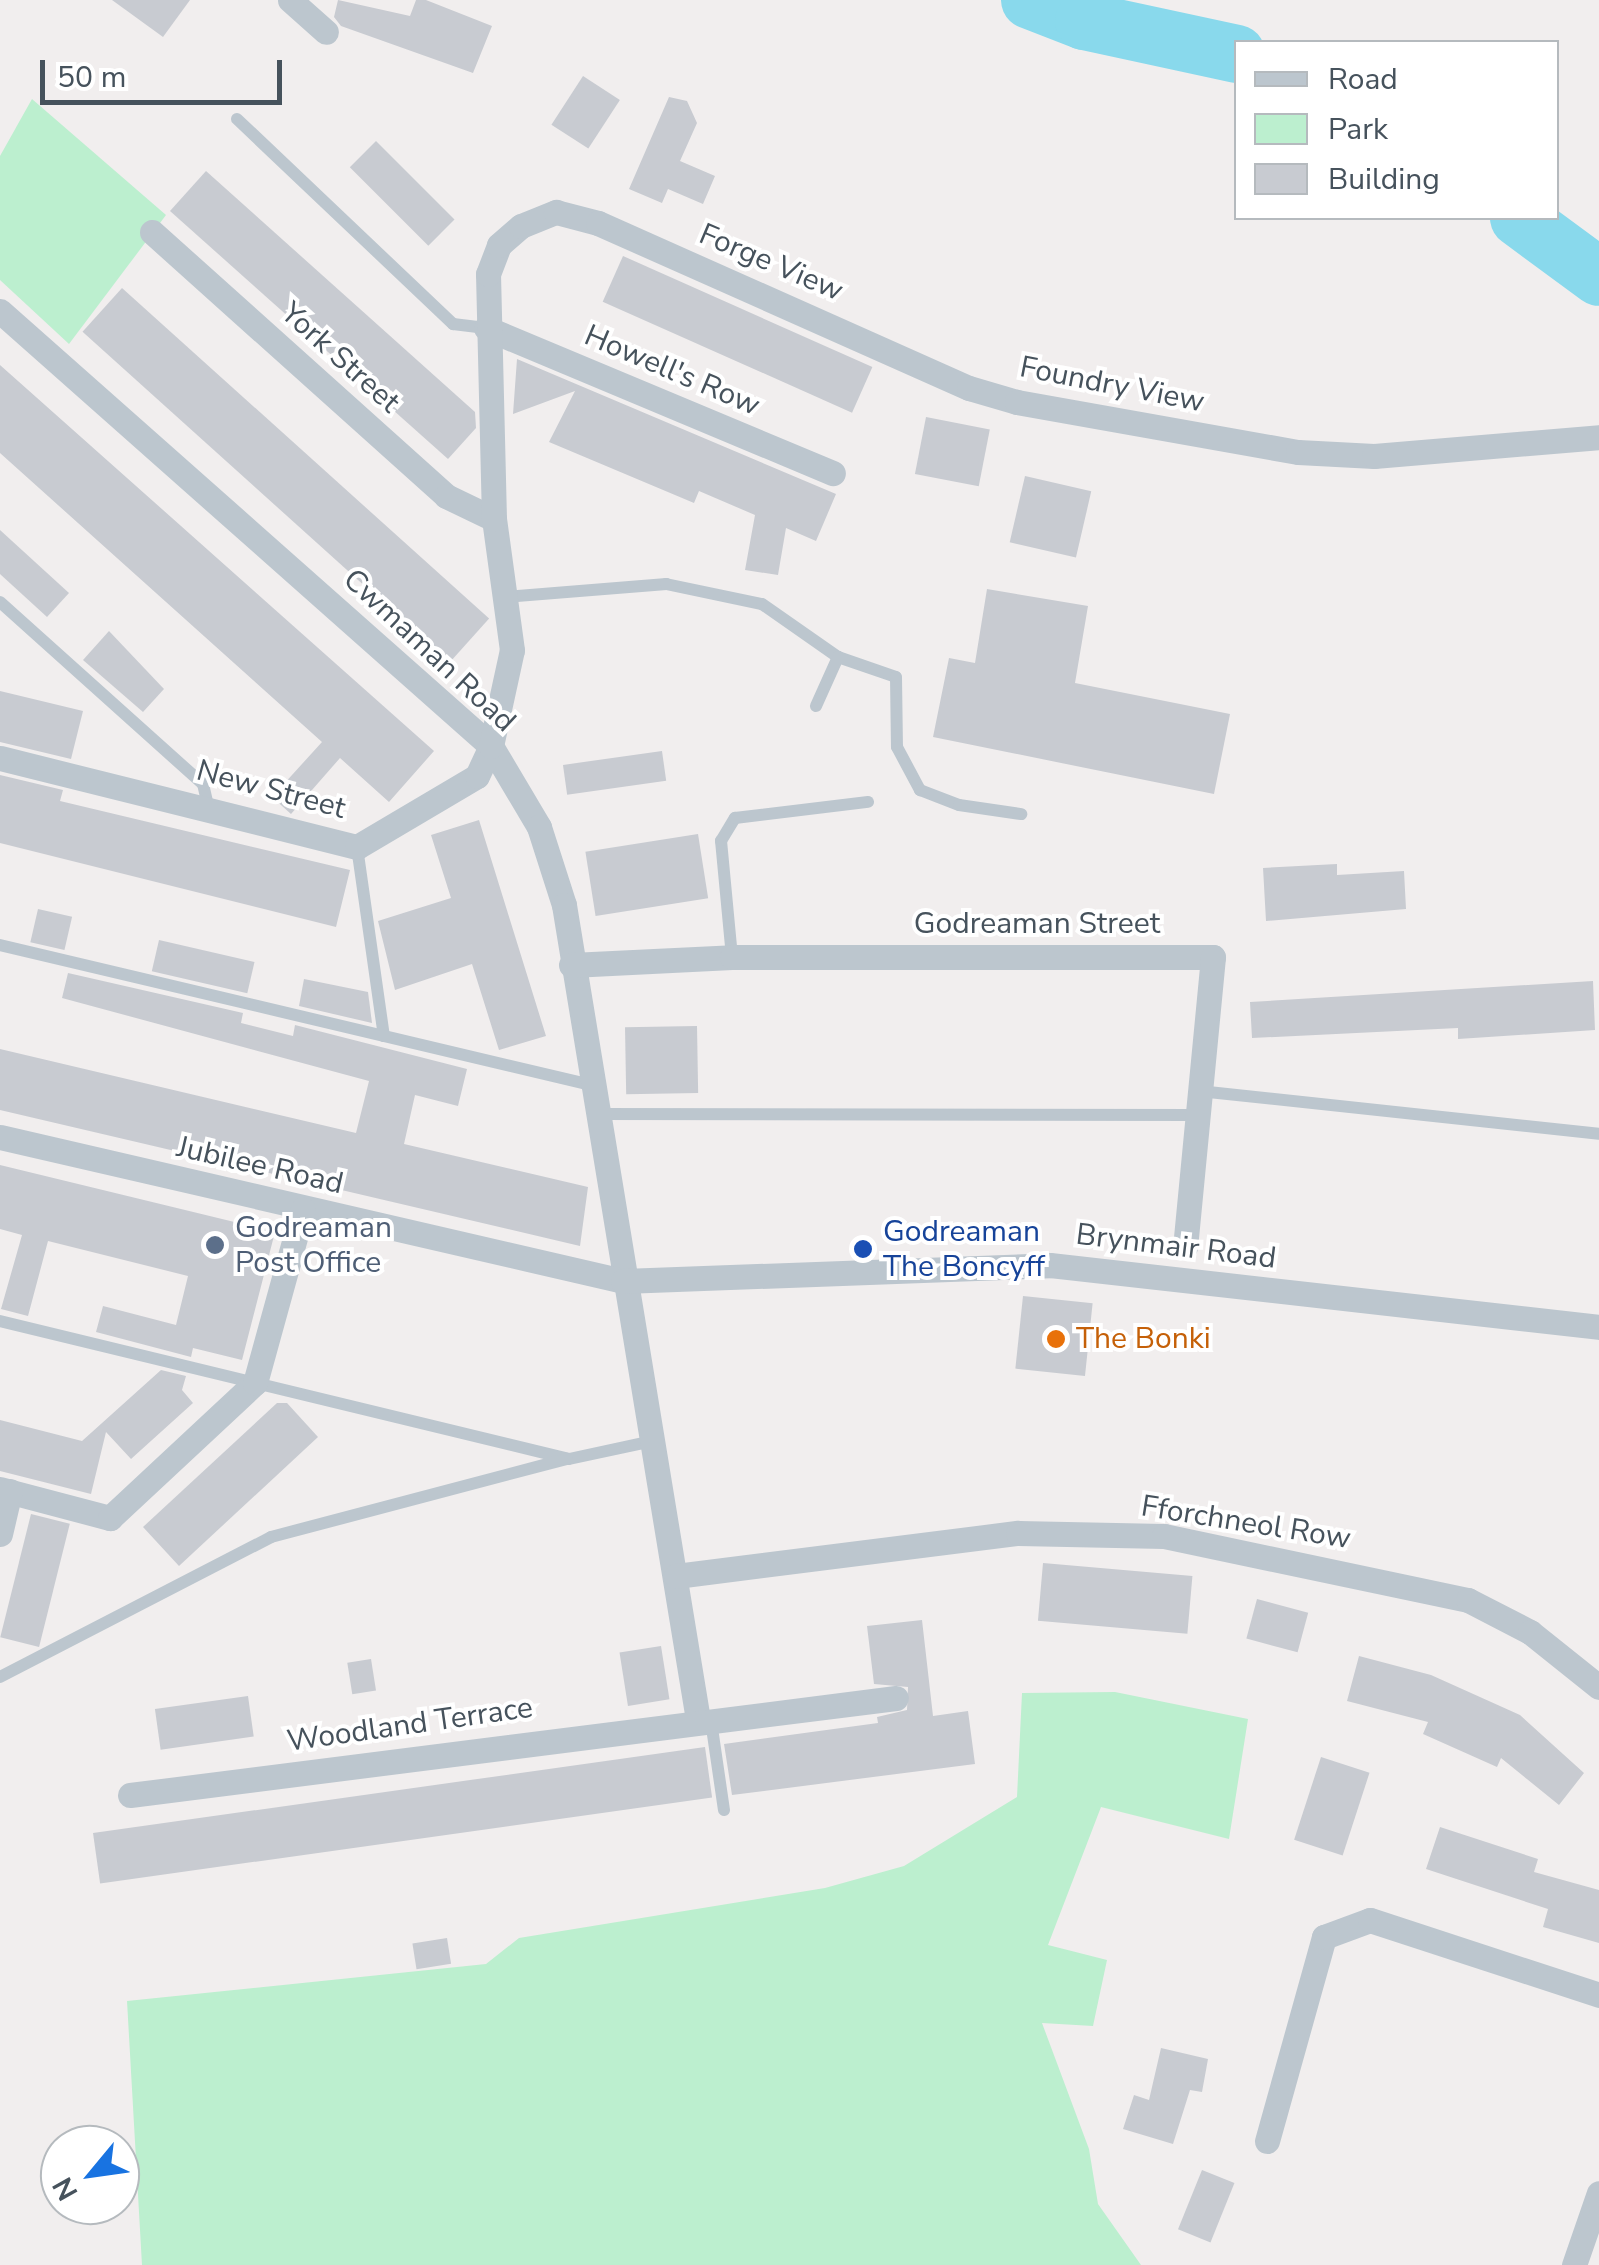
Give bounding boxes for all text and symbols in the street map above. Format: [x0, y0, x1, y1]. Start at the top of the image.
scale bar [45, 40, 288, 102]
legend [1234, 40, 1559, 220]
text: 50 m [57, 57, 126, 98]
text: Road [1328, 59, 1398, 100]
text: Park [1328, 109, 1388, 150]
text: Building [1328, 159, 1440, 200]
street label: Forge View [694, 217, 848, 309]
street label: York Street [273, 295, 407, 421]
street label: Howell's Row [579, 318, 765, 424]
street label: Foundry View [1017, 349, 1207, 421]
street label: Cwmaman Road [335, 562, 523, 740]
street label: New Street [193, 753, 349, 827]
street label: Godreaman Street [914, 906, 1160, 942]
street label: Jubilee Road [174, 1129, 346, 1203]
place label: Godreaman Post Office [235, 1210, 392, 1280]
place label: Godreaman The Boncyff [883, 1214, 1045, 1284]
street label: Brynmair Road [1074, 1217, 1278, 1277]
marker: Godreaman Post Office [204, 1234, 226, 1256]
marker: Godreaman The Boncyff [852, 1238, 874, 1260]
place label: The Bonki [1076, 1321, 1211, 1357]
marker: The Bonki [1045, 1328, 1067, 1350]
street label: Fforchneol Row [1139, 1489, 1353, 1557]
street label: Woodland Terrace [285, 1690, 535, 1760]
north arrow [40, 2125, 140, 2225]
text: N [44, 2170, 87, 2207]

